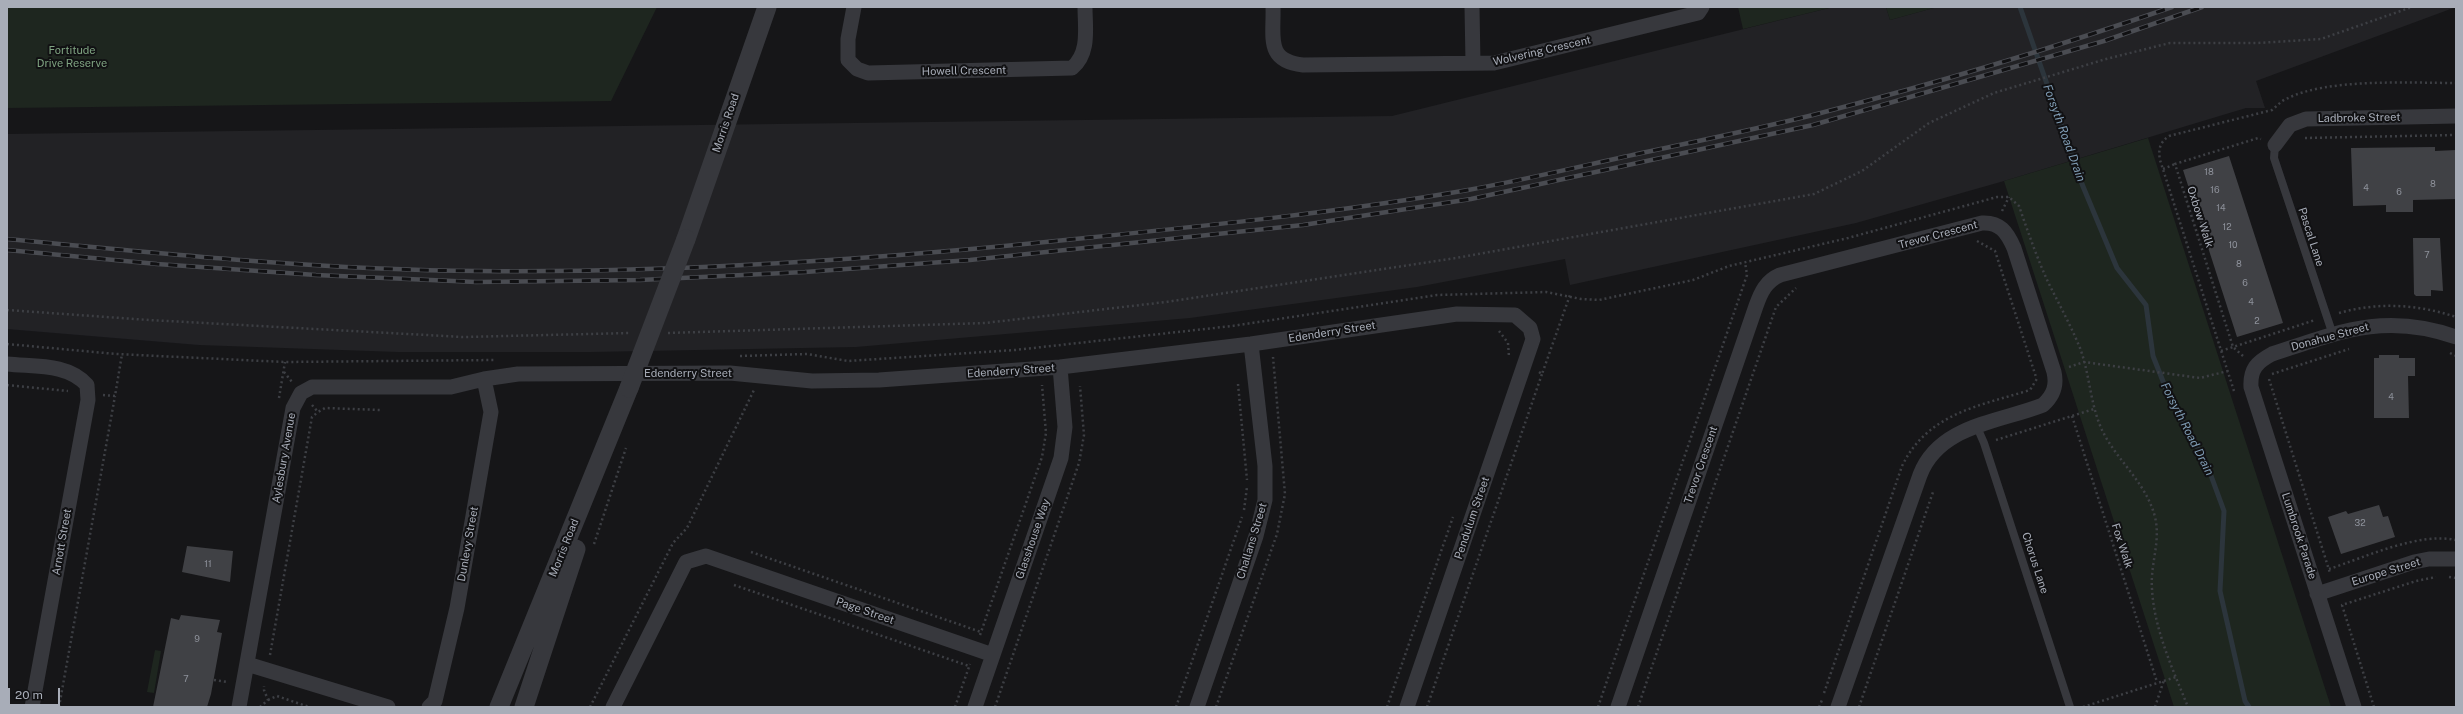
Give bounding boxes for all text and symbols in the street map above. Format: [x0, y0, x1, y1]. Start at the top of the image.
street label: Wolvering Crescent [1492, 33, 1592, 69]
park label: Fortitude Drive Reserve [37, 44, 107, 70]
street label: Howell Crescent [922, 64, 1006, 78]
water label: Forsyth Road Drain [2040, 82, 2088, 184]
street label: Morris Road [710, 92, 742, 154]
street label: Ladbroke Street [2317, 111, 2401, 125]
house number: 18 [2204, 167, 2214, 177]
house number: 8 [2430, 179, 2436, 189]
house number: 4 [2363, 183, 2369, 193]
street label: Oxbow Walk [2184, 185, 2216, 249]
house number: 16 [2210, 185, 2220, 195]
house number: 6 [2396, 187, 2402, 197]
house number: 14 [2216, 203, 2226, 213]
street label: Pascal Lane [2295, 206, 2327, 268]
street label: Trevor Crescent [1897, 218, 1979, 252]
house number: 12 [2222, 222, 2232, 232]
house number: 10 [2228, 240, 2238, 250]
house number: 7 [2424, 250, 2430, 260]
house number: 8 [2236, 259, 2242, 269]
house number: 6 [2242, 278, 2248, 288]
house number: 4 [2248, 297, 2254, 307]
house number: 2 [2254, 316, 2260, 326]
street label: Edenderry Street [1287, 319, 1377, 345]
street label: Donahue Street [2290, 320, 2370, 354]
street label: Edenderry Street [967, 361, 1055, 381]
street label: Edenderry Street [644, 367, 732, 381]
water label: Forsyth Road Drain [2157, 380, 2217, 478]
house number: 4 [2388, 392, 2394, 402]
street label: Aylesbury Avenue [270, 412, 298, 504]
street label: Trevor Crescent [1682, 424, 1720, 506]
street label: Pendulum Street [1452, 475, 1492, 561]
street label: Lumbrook Parade [2279, 491, 2319, 581]
street label: Glasshouse Way [1013, 497, 1053, 581]
street label: Challans Street [1234, 501, 1270, 581]
street label: Dunlevy Street [455, 505, 481, 583]
street label: Arnott Street [50, 508, 74, 576]
street label: Morris Road [546, 517, 582, 579]
house number: 32 [2354, 518, 2366, 528]
street label: Fox Walk [2109, 522, 2135, 570]
street label: Chorus Lane [2019, 531, 2051, 595]
street label: Europe Street [2350, 555, 2422, 589]
house number: 11 [204, 559, 212, 569]
street label: Page Street [834, 595, 896, 627]
house number: 9 [194, 634, 200, 644]
house number: 7 [183, 674, 189, 684]
scale bar [10, 680, 62, 706]
text: 20 m [15, 688, 43, 702]

